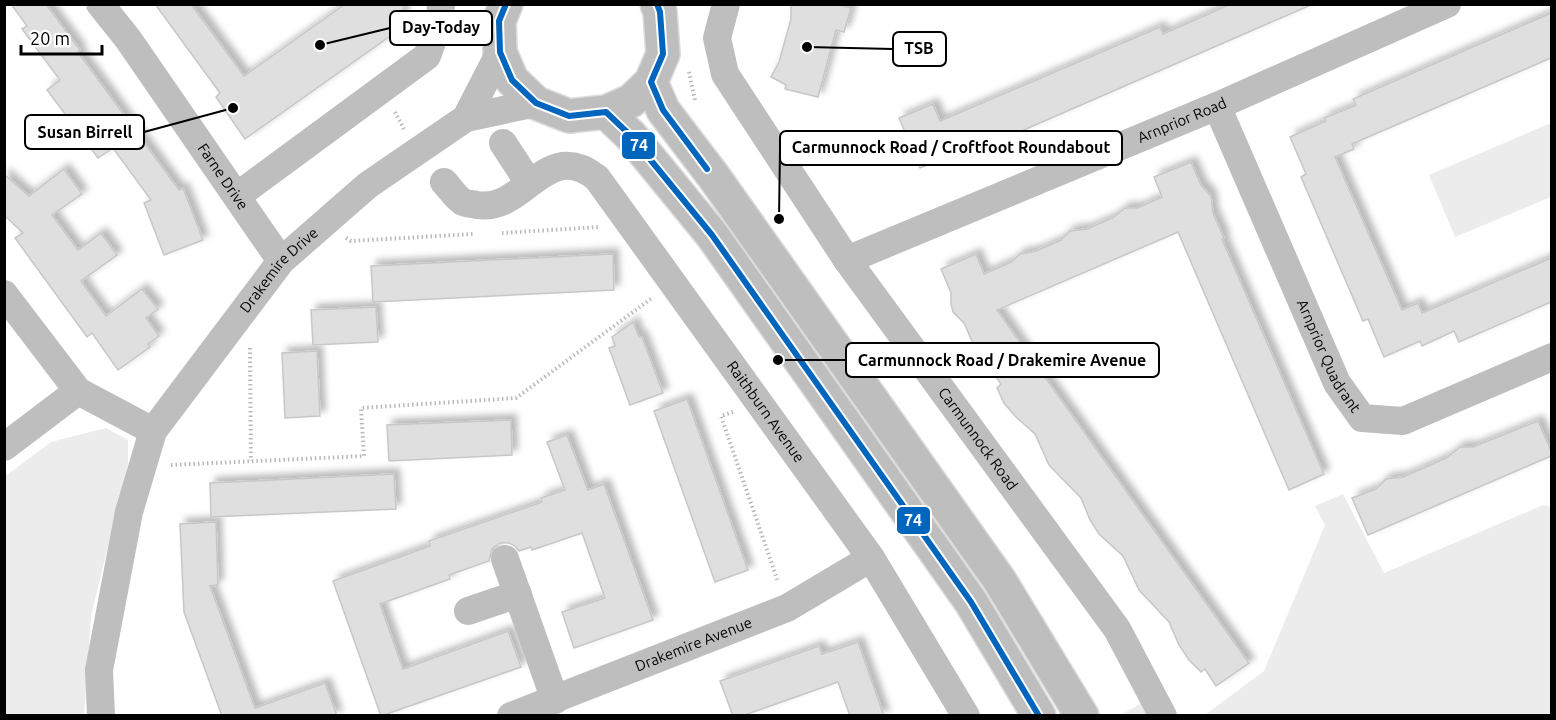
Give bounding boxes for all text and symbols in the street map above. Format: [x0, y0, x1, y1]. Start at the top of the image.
callout: Day-Today [390, 11, 492, 45]
scale bar [21, 18, 102, 56]
text: Day-Today [402, 18, 480, 36]
text: 20 m [30, 28, 70, 48]
callout: TSB [893, 32, 946, 66]
text: TSB [904, 39, 934, 57]
street label: Arnprior Road [1135, 94, 1229, 146]
callout: Susan Birrell [25, 115, 144, 149]
text: Susan Birrell [38, 123, 133, 141]
line badge: 74 [621, 131, 656, 160]
callout: Carmunnock Road / Croftfoot Roundabout [780, 131, 1122, 165]
text: 74 [630, 136, 648, 154]
text: Carmunnock Road / Croftfoot Roundabout [792, 138, 1110, 156]
street label: Farne Drive [195, 140, 252, 213]
street label: Drakemire Drive [236, 224, 321, 316]
street label: Arnprior Quadrant [1294, 297, 1364, 416]
callout: Carmunnock Road / Drakemire Avenue [846, 343, 1159, 377]
text: Carmunnock Road / Drakemire Avenue [858, 351, 1146, 369]
street label: Raithburn Avenue [724, 357, 808, 465]
street label: Carmunnock Road [935, 384, 1021, 493]
line badge: 74 [896, 506, 931, 535]
text: 74 [904, 511, 922, 529]
street label: Drakemire Avenue [632, 614, 754, 675]

